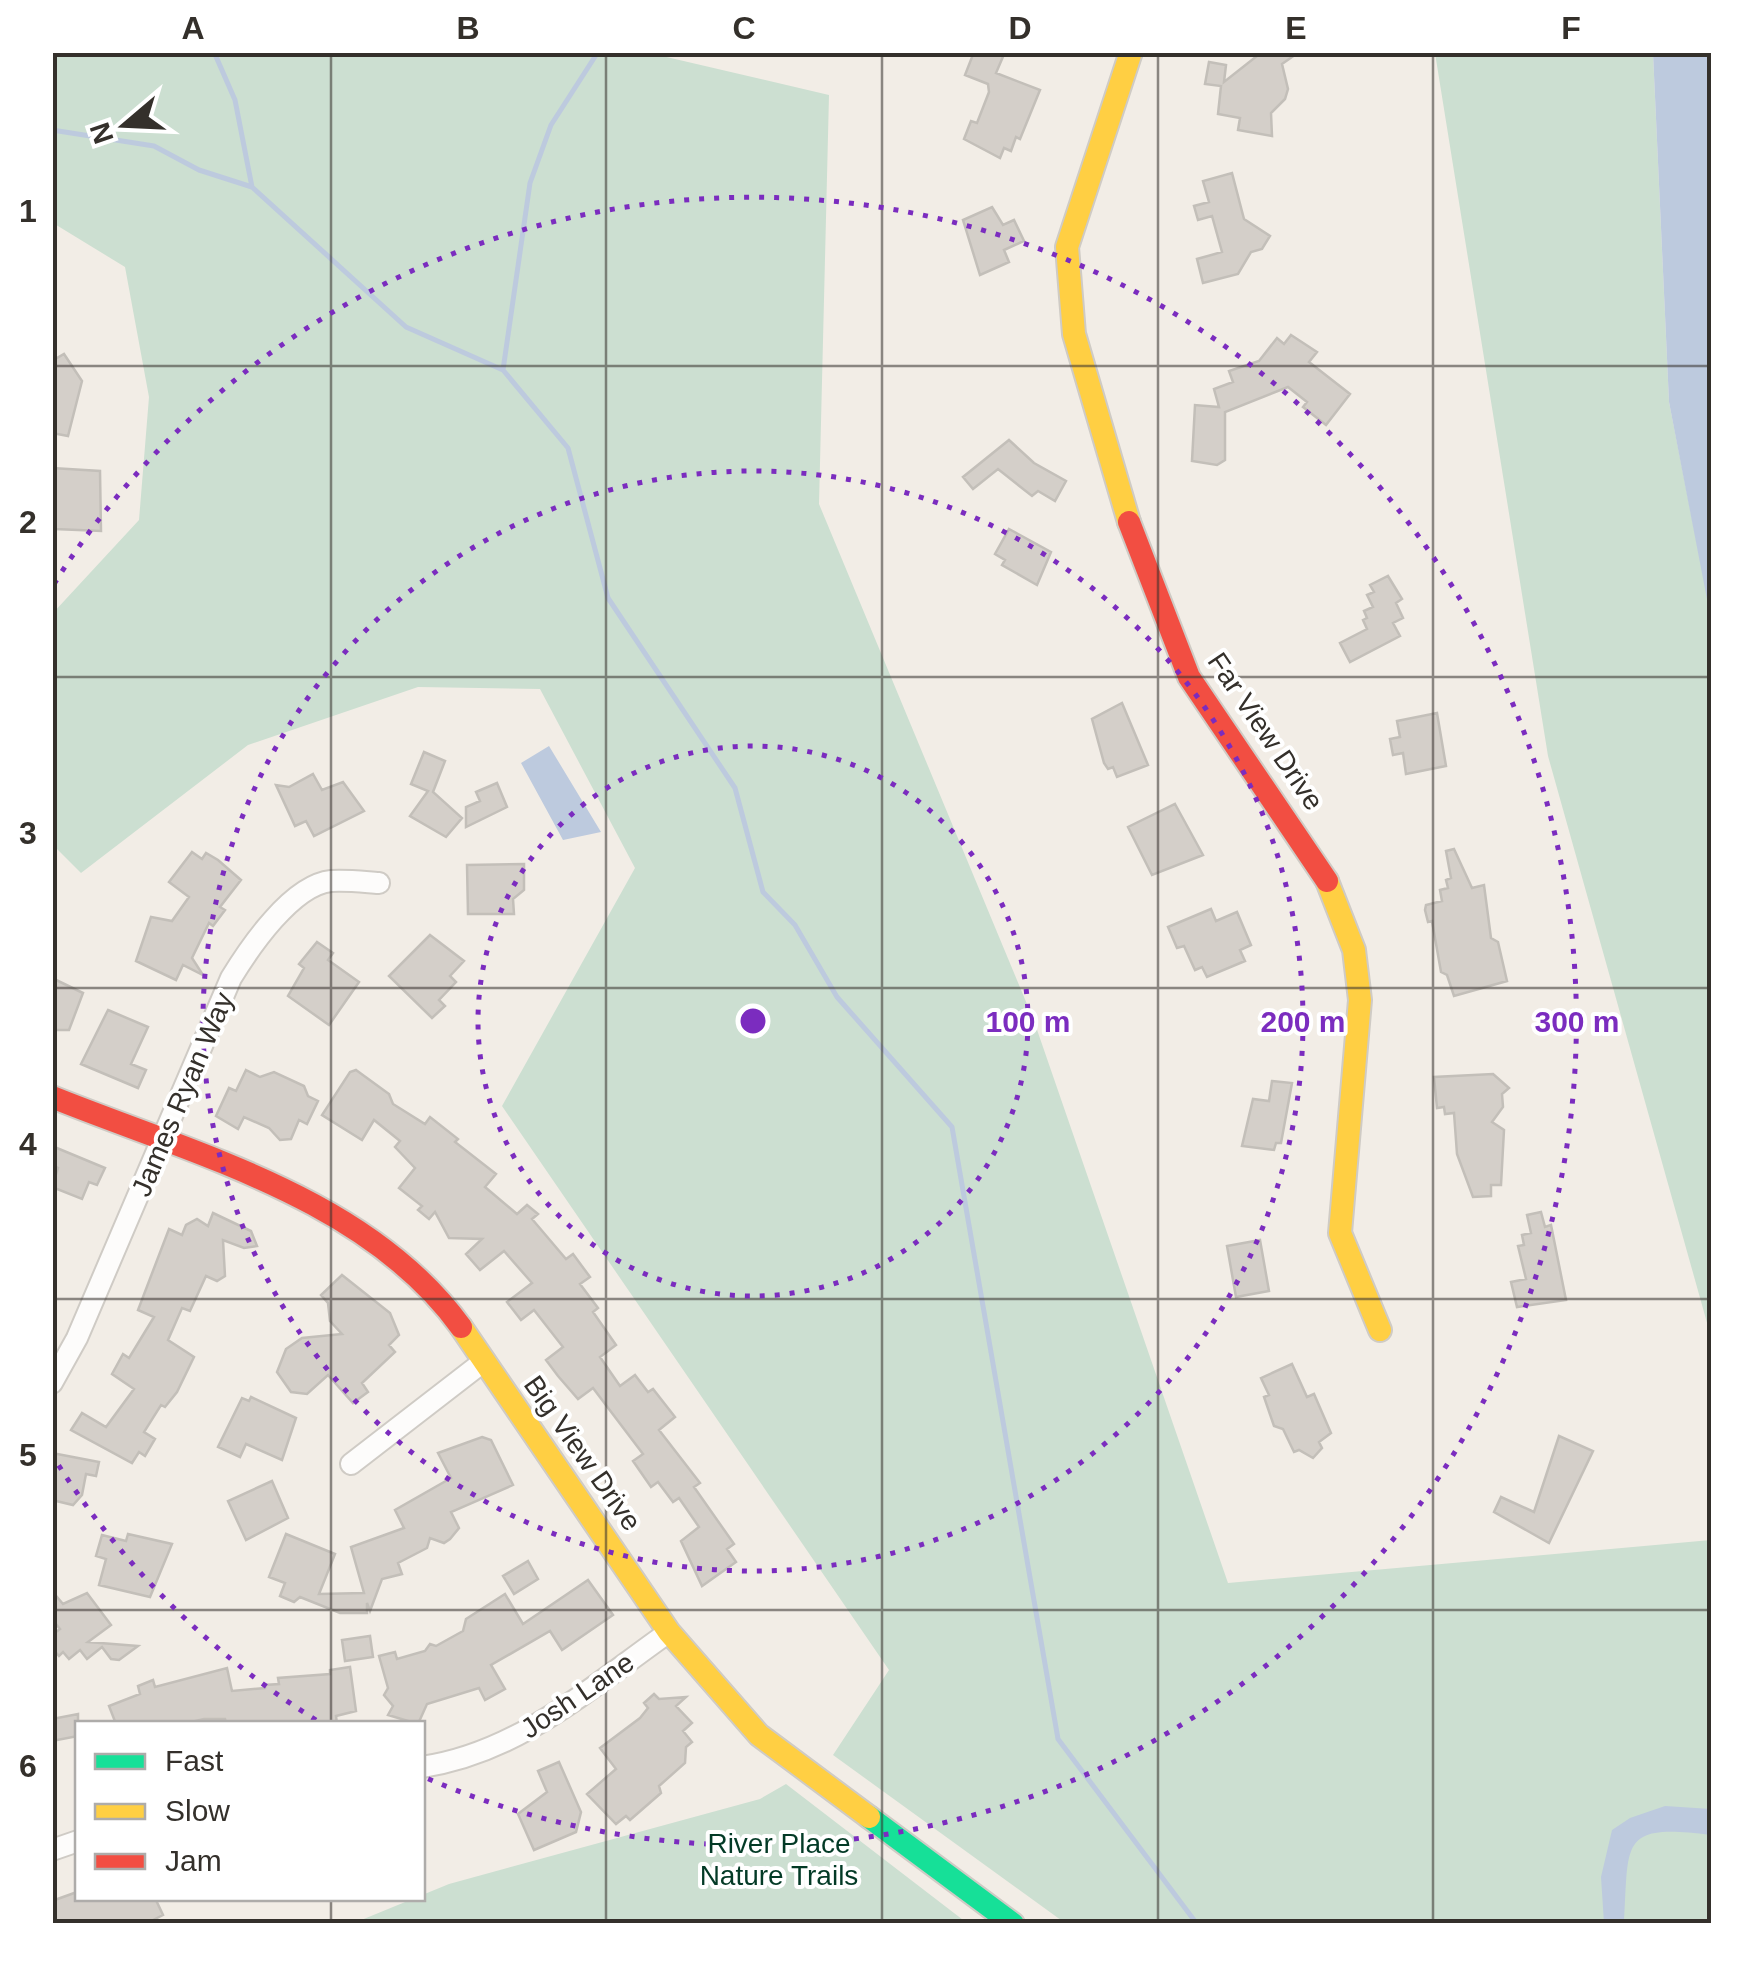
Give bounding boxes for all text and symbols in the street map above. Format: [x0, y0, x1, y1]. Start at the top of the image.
text: A [181, 10, 205, 46]
text: B [456, 10, 480, 46]
text: C [732, 10, 756, 46]
text: D [1008, 10, 1032, 46]
text: E [1285, 10, 1307, 46]
text: F [1561, 10, 1581, 46]
north arrow [75, 75, 175, 175]
text: N [84, 118, 120, 148]
text: 1 [19, 193, 37, 229]
text: 2 [19, 504, 37, 540]
street label: Far View Drive [1202, 647, 1330, 816]
text: 3 [19, 815, 37, 851]
street label: James Ryan Way [126, 988, 239, 1201]
centre of rings [735, 1003, 771, 1039]
text: 100 m [985, 1005, 1071, 1038]
text: 200 m [1260, 1005, 1346, 1038]
text: 300 m [1534, 1005, 1620, 1038]
text: 4 [19, 1126, 37, 1162]
street label: Big View Drive [518, 1370, 647, 1537]
text: 5 [19, 1437, 37, 1473]
street label: Josh Lane [515, 1646, 640, 1744]
legend [75, 1721, 425, 1901]
text: Fast [165, 1744, 224, 1777]
text: 6 [19, 1748, 37, 1784]
text: Slow [165, 1794, 230, 1827]
park label: River Place Nature Trails [700, 1828, 858, 1891]
text: Jam [165, 1844, 222, 1877]

